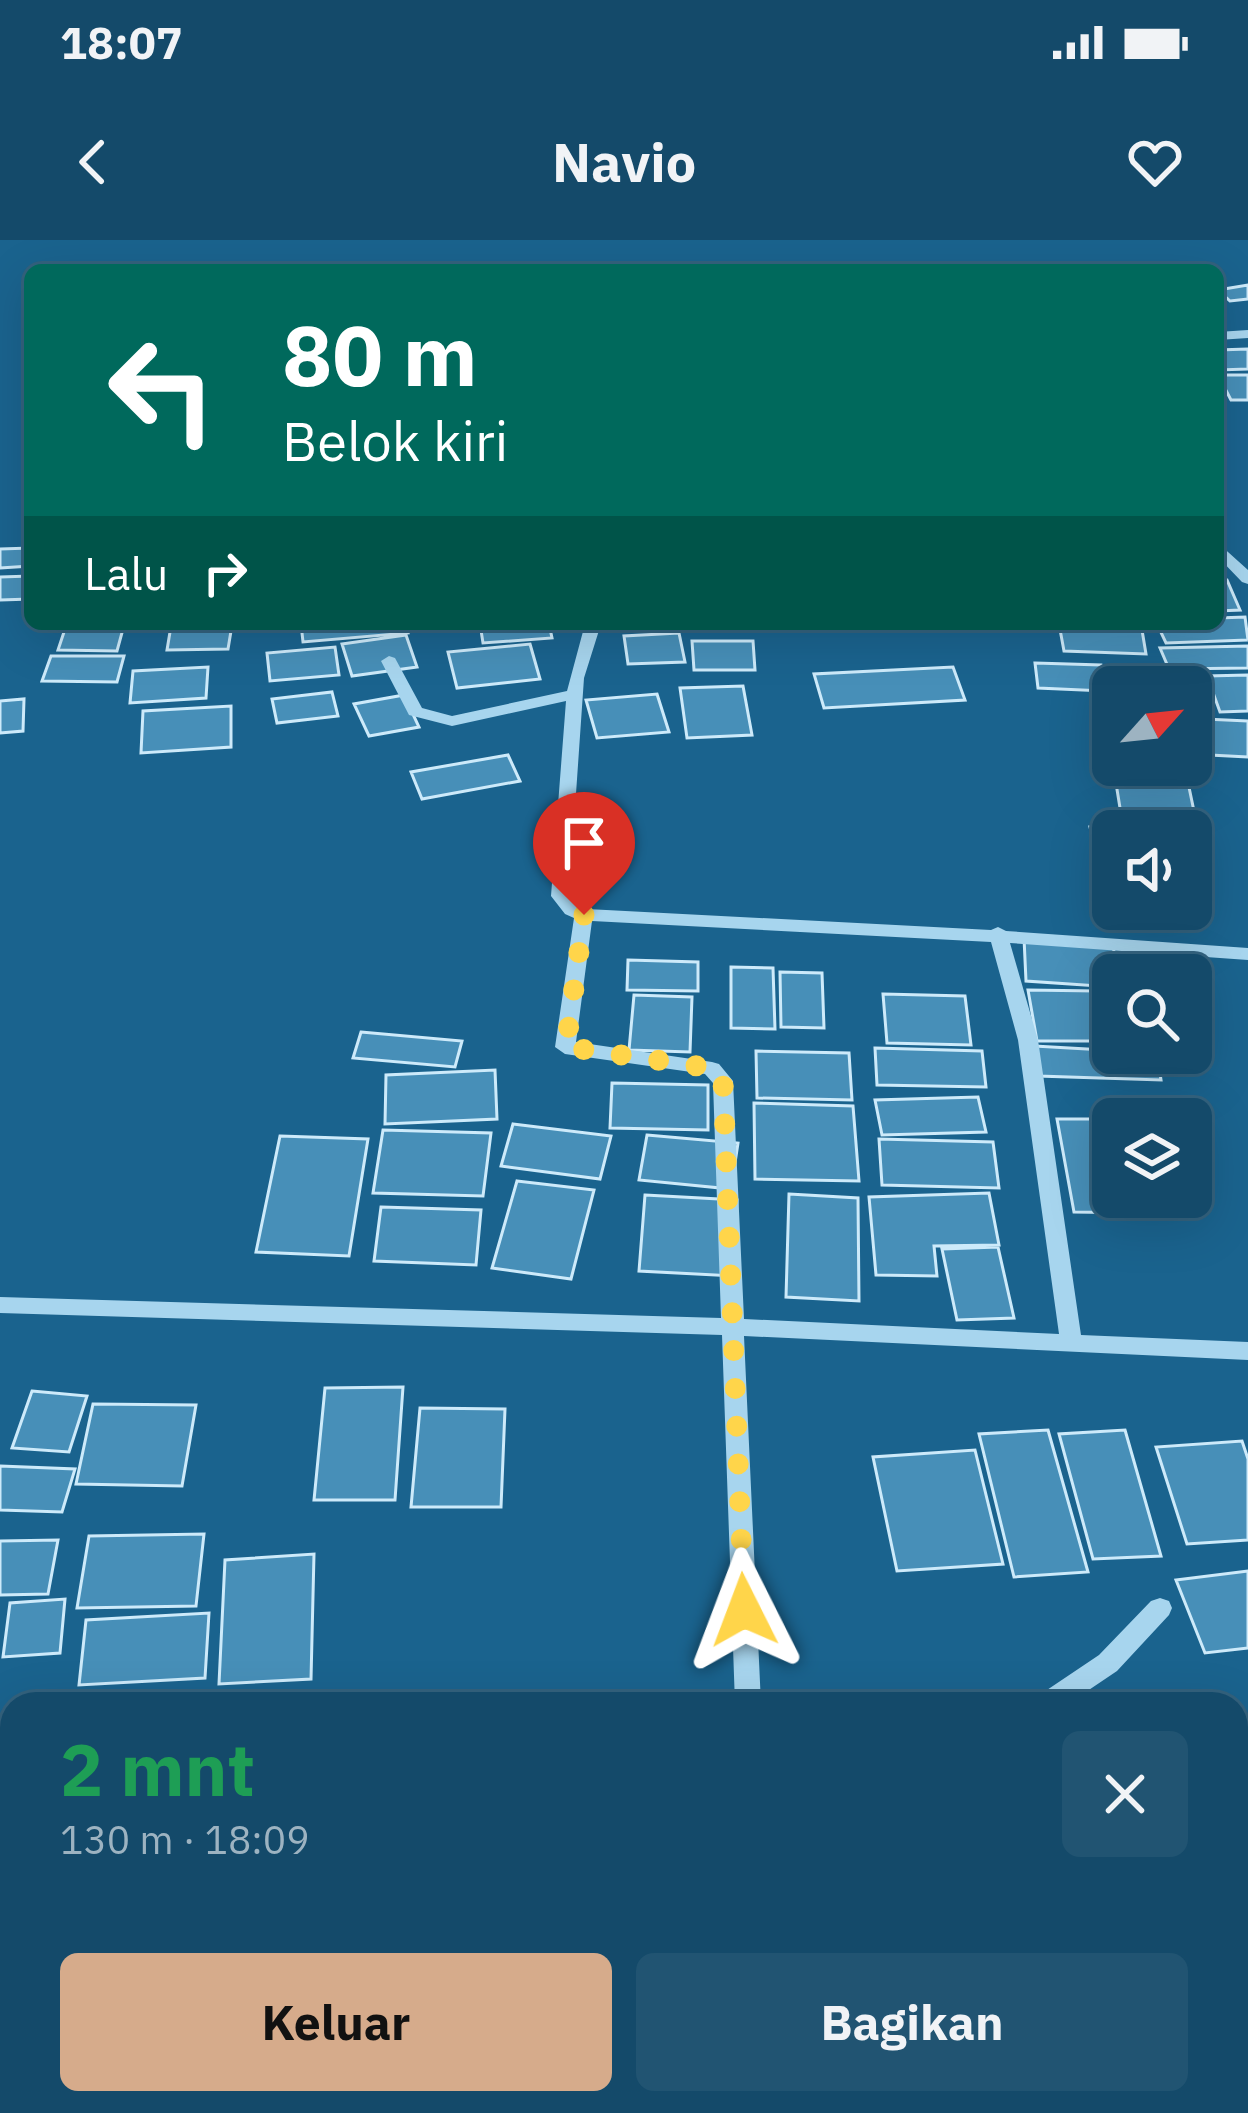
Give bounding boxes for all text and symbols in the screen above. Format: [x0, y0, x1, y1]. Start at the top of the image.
text: 18:07 [60, 13, 183, 71]
text: Navio [552, 127, 696, 197]
icon: back [60, 129, 126, 195]
icon: heart [1122, 129, 1188, 195]
text: 80 m [282, 300, 478, 409]
icon: left [84, 312, 240, 468]
text: Belok kiri [282, 406, 508, 476]
icon: right [192, 540, 258, 606]
text: Lalu [84, 544, 168, 602]
north arrow [1092, 666, 1212, 786]
map controls [1092, 666, 1212, 1218]
pin [533, 792, 635, 915]
icon: arrive [551, 810, 617, 876]
button: sound [1092, 810, 1212, 930]
button: search [1092, 954, 1212, 1074]
button: layers [1092, 1098, 1212, 1218]
position arrow [681, 1547, 807, 1673]
text: 2 mnt [60, 1722, 255, 1816]
button: close [1062, 1731, 1188, 1857]
text: 130 m · 18:09 [60, 1814, 310, 1865]
button: Keluar [60, 1953, 612, 2091]
button: Bagikan [636, 1953, 1188, 2091]

